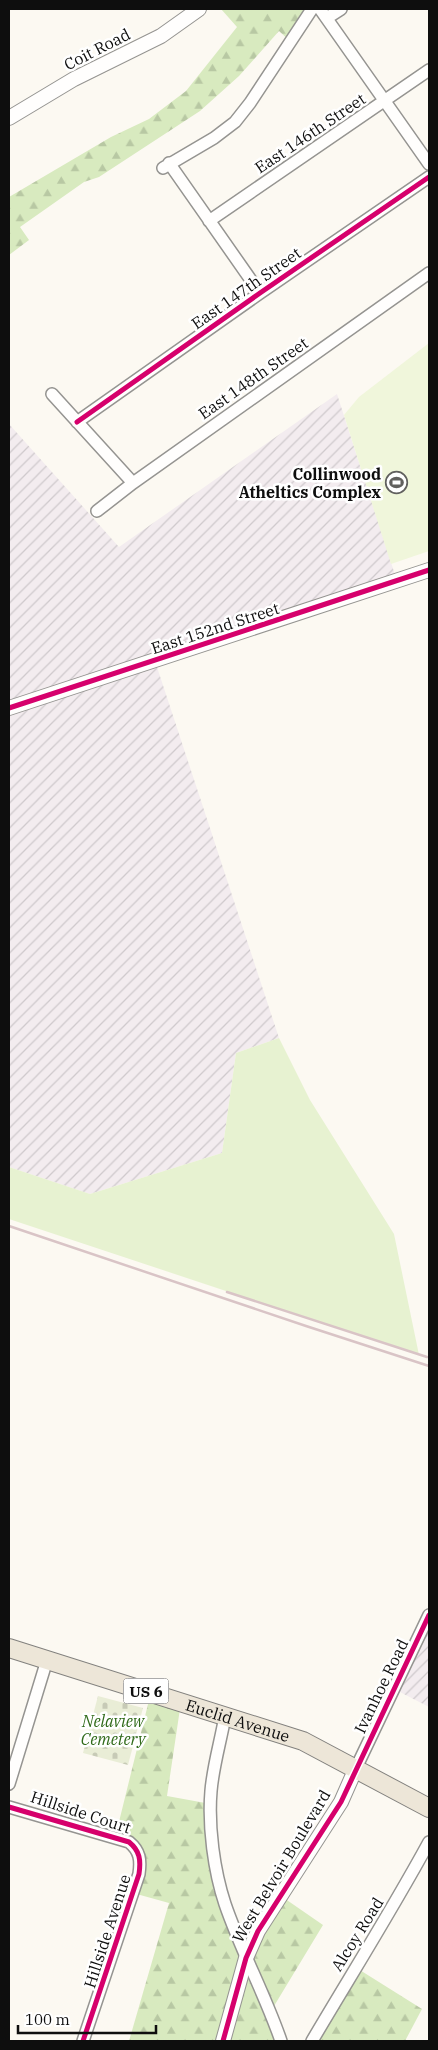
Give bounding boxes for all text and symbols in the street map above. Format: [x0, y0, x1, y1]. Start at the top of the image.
street label: Coit Road [60, 24, 134, 74]
street label: East 146th Street [251, 88, 369, 177]
street label: East 147th Street [187, 243, 305, 333]
street label: East 148th Street [194, 333, 312, 423]
place label: Collinwood Atheltics Complex [239, 464, 382, 502]
sports icon: Collinwood Atheltics Complex [385, 471, 409, 495]
street label: East 152nd Street [148, 598, 282, 658]
street label: Ivanhoe Road [350, 1635, 413, 1736]
road number: US 6 [124, 1678, 168, 1704]
street label: Euclid Avenue [183, 1695, 292, 1746]
park label: Nelaview Cemetery [81, 1711, 147, 1749]
street label: Hillside Court [28, 1786, 134, 1838]
street label: West Belvoir Boulevard [227, 1786, 335, 1946]
street label: Hillside Avenue [79, 1872, 135, 1990]
street label: Alcoy Road [327, 1893, 388, 1975]
scale bar [18, 2002, 155, 2034]
text: 100 m [25, 2010, 70, 2029]

